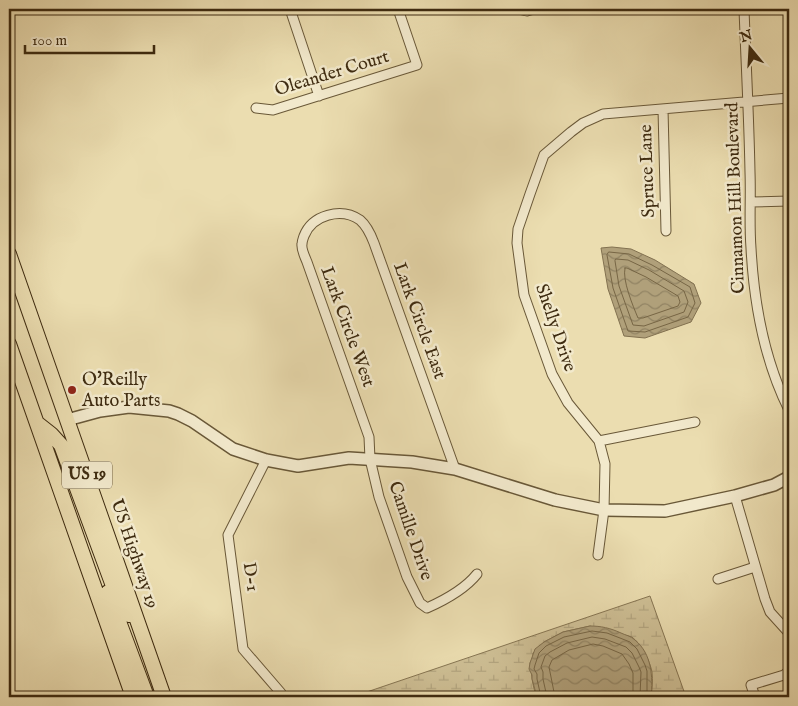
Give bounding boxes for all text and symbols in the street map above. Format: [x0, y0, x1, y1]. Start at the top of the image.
scale bar [25, 22, 154, 54]
north arrow [726, 22, 776, 72]
text: N [737, 26, 755, 47]
text: 100 m [32, 31, 68, 50]
street label: Oleander Court [272, 46, 392, 102]
street label: Cinnamon Hill Boulevard [721, 101, 751, 294]
street label: Spruce Lane [635, 124, 661, 218]
street label: Lark Circle East [387, 260, 451, 382]
street label: Lark Circle West [315, 264, 379, 390]
street label: Shelly Drive [529, 281, 581, 375]
place label: O'Reilly Auto Parts [81, 369, 160, 413]
marker: O'Reilly Auto Parts [66, 384, 78, 396]
road number: US 19 [62, 462, 112, 488]
street label: Camille Drive [382, 478, 438, 584]
street label: US Highway 19 [105, 496, 163, 612]
street label: D-1 [237, 561, 263, 593]

